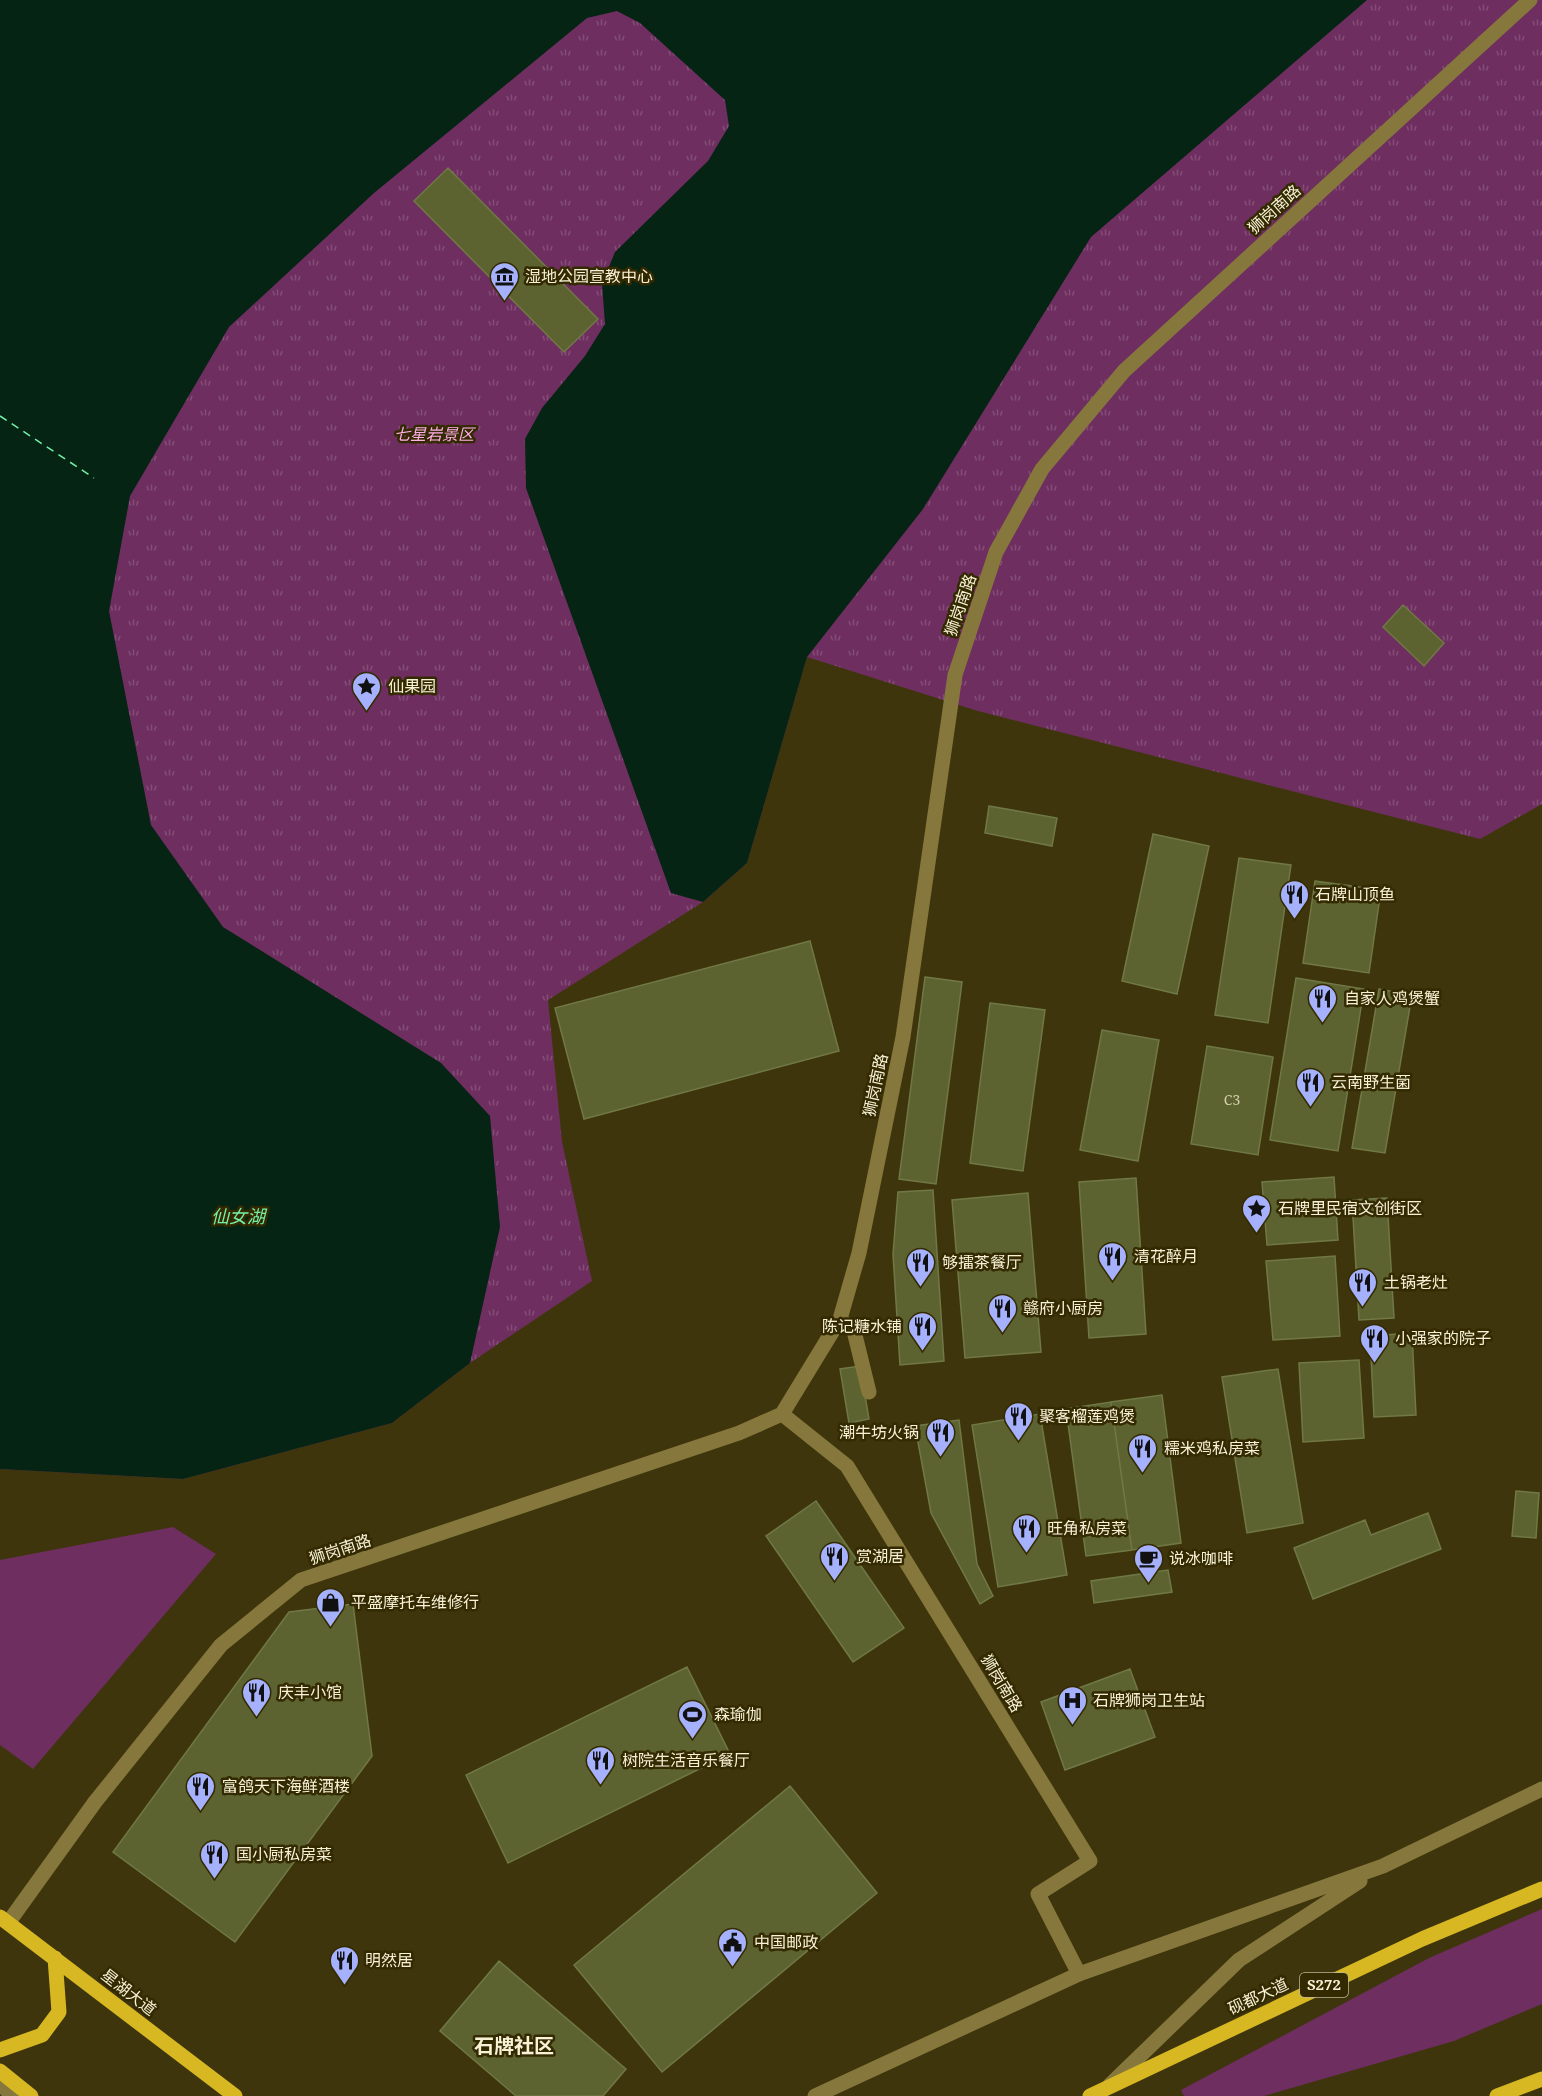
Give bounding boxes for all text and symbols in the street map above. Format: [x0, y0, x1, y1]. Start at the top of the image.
street label: 狮岗南路 [1243, 179, 1305, 239]
museum icon: 湿地公园宣教中心 [488, 260, 520, 302]
place label: 湿地公园宣教中心 [525, 265, 653, 287]
park label: 七星岩景区 [394, 423, 476, 445]
street label: 狮岗南路 [939, 571, 981, 639]
place icon: 仙果园 [351, 670, 383, 712]
place label: 仙果园 [388, 675, 436, 697]
restaurant icon: 石牌山顶鱼 [1278, 878, 1310, 920]
place label: 石牌山顶鱼 [1315, 883, 1395, 905]
restaurant icon: 自家人鸡煲蟹 [1307, 982, 1339, 1024]
place label: 自家人鸡煲蟹 [1344, 987, 1440, 1009]
street label: 狮岗南路 [858, 1051, 892, 1119]
restaurant icon: 云南野生菌 [1294, 1066, 1326, 1108]
place label: 云南野生菌 [1331, 1071, 1411, 1093]
house number: C3 [1224, 1090, 1240, 1109]
place icon: 石牌里民宿文创街区 [1241, 1192, 1273, 1234]
place label: 石牌里民宿文创街区 [1278, 1197, 1422, 1219]
water label: 仙女湖 [211, 1204, 268, 1228]
restaurant icon: 清花醉月 [1097, 1240, 1129, 1282]
place label: 清花醉月 [1134, 1245, 1198, 1267]
restaurant icon: 够擂茶餐厅 [905, 1246, 937, 1288]
place label: 够擂茶餐厅 [942, 1251, 1022, 1273]
restaurant icon: 土锅老灶 [1347, 1266, 1379, 1308]
place label: 土锅老灶 [1384, 1271, 1448, 1293]
restaurant icon: 赣府小厨房 [986, 1292, 1018, 1334]
place label: 赣府小厨房 [1023, 1297, 1103, 1319]
restaurant icon: 陈记糖水铺 [907, 1310, 939, 1352]
place label: 陈记糖水铺 [822, 1315, 902, 1337]
restaurant icon: 小强家的院子 [1358, 1322, 1390, 1364]
place label: 小强家的院子 [1395, 1327, 1491, 1349]
restaurant icon: 聚客榴莲鸡煲 [1002, 1400, 1034, 1442]
place label: 聚客榴莲鸡煲 [1039, 1405, 1135, 1427]
restaurant icon: 潮牛坊火锅 [924, 1416, 956, 1458]
place label: 潮牛坊火锅 [839, 1421, 919, 1443]
restaurant icon: 糯米鸡私房菜 [1127, 1432, 1159, 1474]
place label: 糯米鸡私房菜 [1164, 1437, 1260, 1459]
restaurant icon: 旺角私房菜 [1010, 1512, 1042, 1554]
place label: 旺角私房菜 [1047, 1517, 1127, 1539]
street label: 狮岗南路 [306, 1529, 374, 1569]
restaurant icon: 赏湖居 [819, 1540, 851, 1582]
cafe icon: 说冰咖啡 [1132, 1542, 1164, 1584]
place label: 赏湖居 [856, 1545, 904, 1567]
place label: 说冰咖啡 [1169, 1547, 1233, 1569]
shop icon: 平盛摩托车维修行 [314, 1586, 346, 1628]
place label: 平盛摩托车维修行 [351, 1591, 479, 1613]
street label: 狮岗南路 [976, 1650, 1028, 1716]
restaurant icon: 庆丰小馆 [241, 1676, 273, 1718]
place label: 庆丰小馆 [278, 1681, 342, 1703]
hospital icon: 石牌狮岗卫生站 [1056, 1684, 1088, 1726]
place label: 石牌狮岗卫生站 [1093, 1689, 1205, 1711]
sports icon: 森瑜伽 [677, 1698, 709, 1740]
place label: 森瑜伽 [714, 1703, 762, 1725]
restaurant icon: 树院生活音乐餐厅 [585, 1744, 617, 1786]
place label: 树院生活音乐餐厅 [622, 1749, 750, 1771]
restaurant icon: 富鸽天下海鲜酒楼 [185, 1770, 217, 1812]
place label: 富鸽天下海鲜酒楼 [222, 1775, 350, 1797]
restaurant icon: 国小厨私房菜 [199, 1838, 231, 1880]
place label: 国小厨私房菜 [236, 1843, 332, 1865]
public building icon: 中国邮政 [717, 1926, 749, 1968]
place label: 中国邮政 [754, 1931, 818, 1953]
restaurant icon: 明然居 [328, 1944, 360, 1986]
place label: 明然居 [365, 1949, 413, 1971]
street label: 星湖大道 [97, 1964, 161, 2020]
street label: 砚都大道 [1224, 1973, 1292, 2019]
road number: S272 [1300, 1973, 1348, 1997]
district label: 石牌社区 [474, 2032, 554, 2059]

